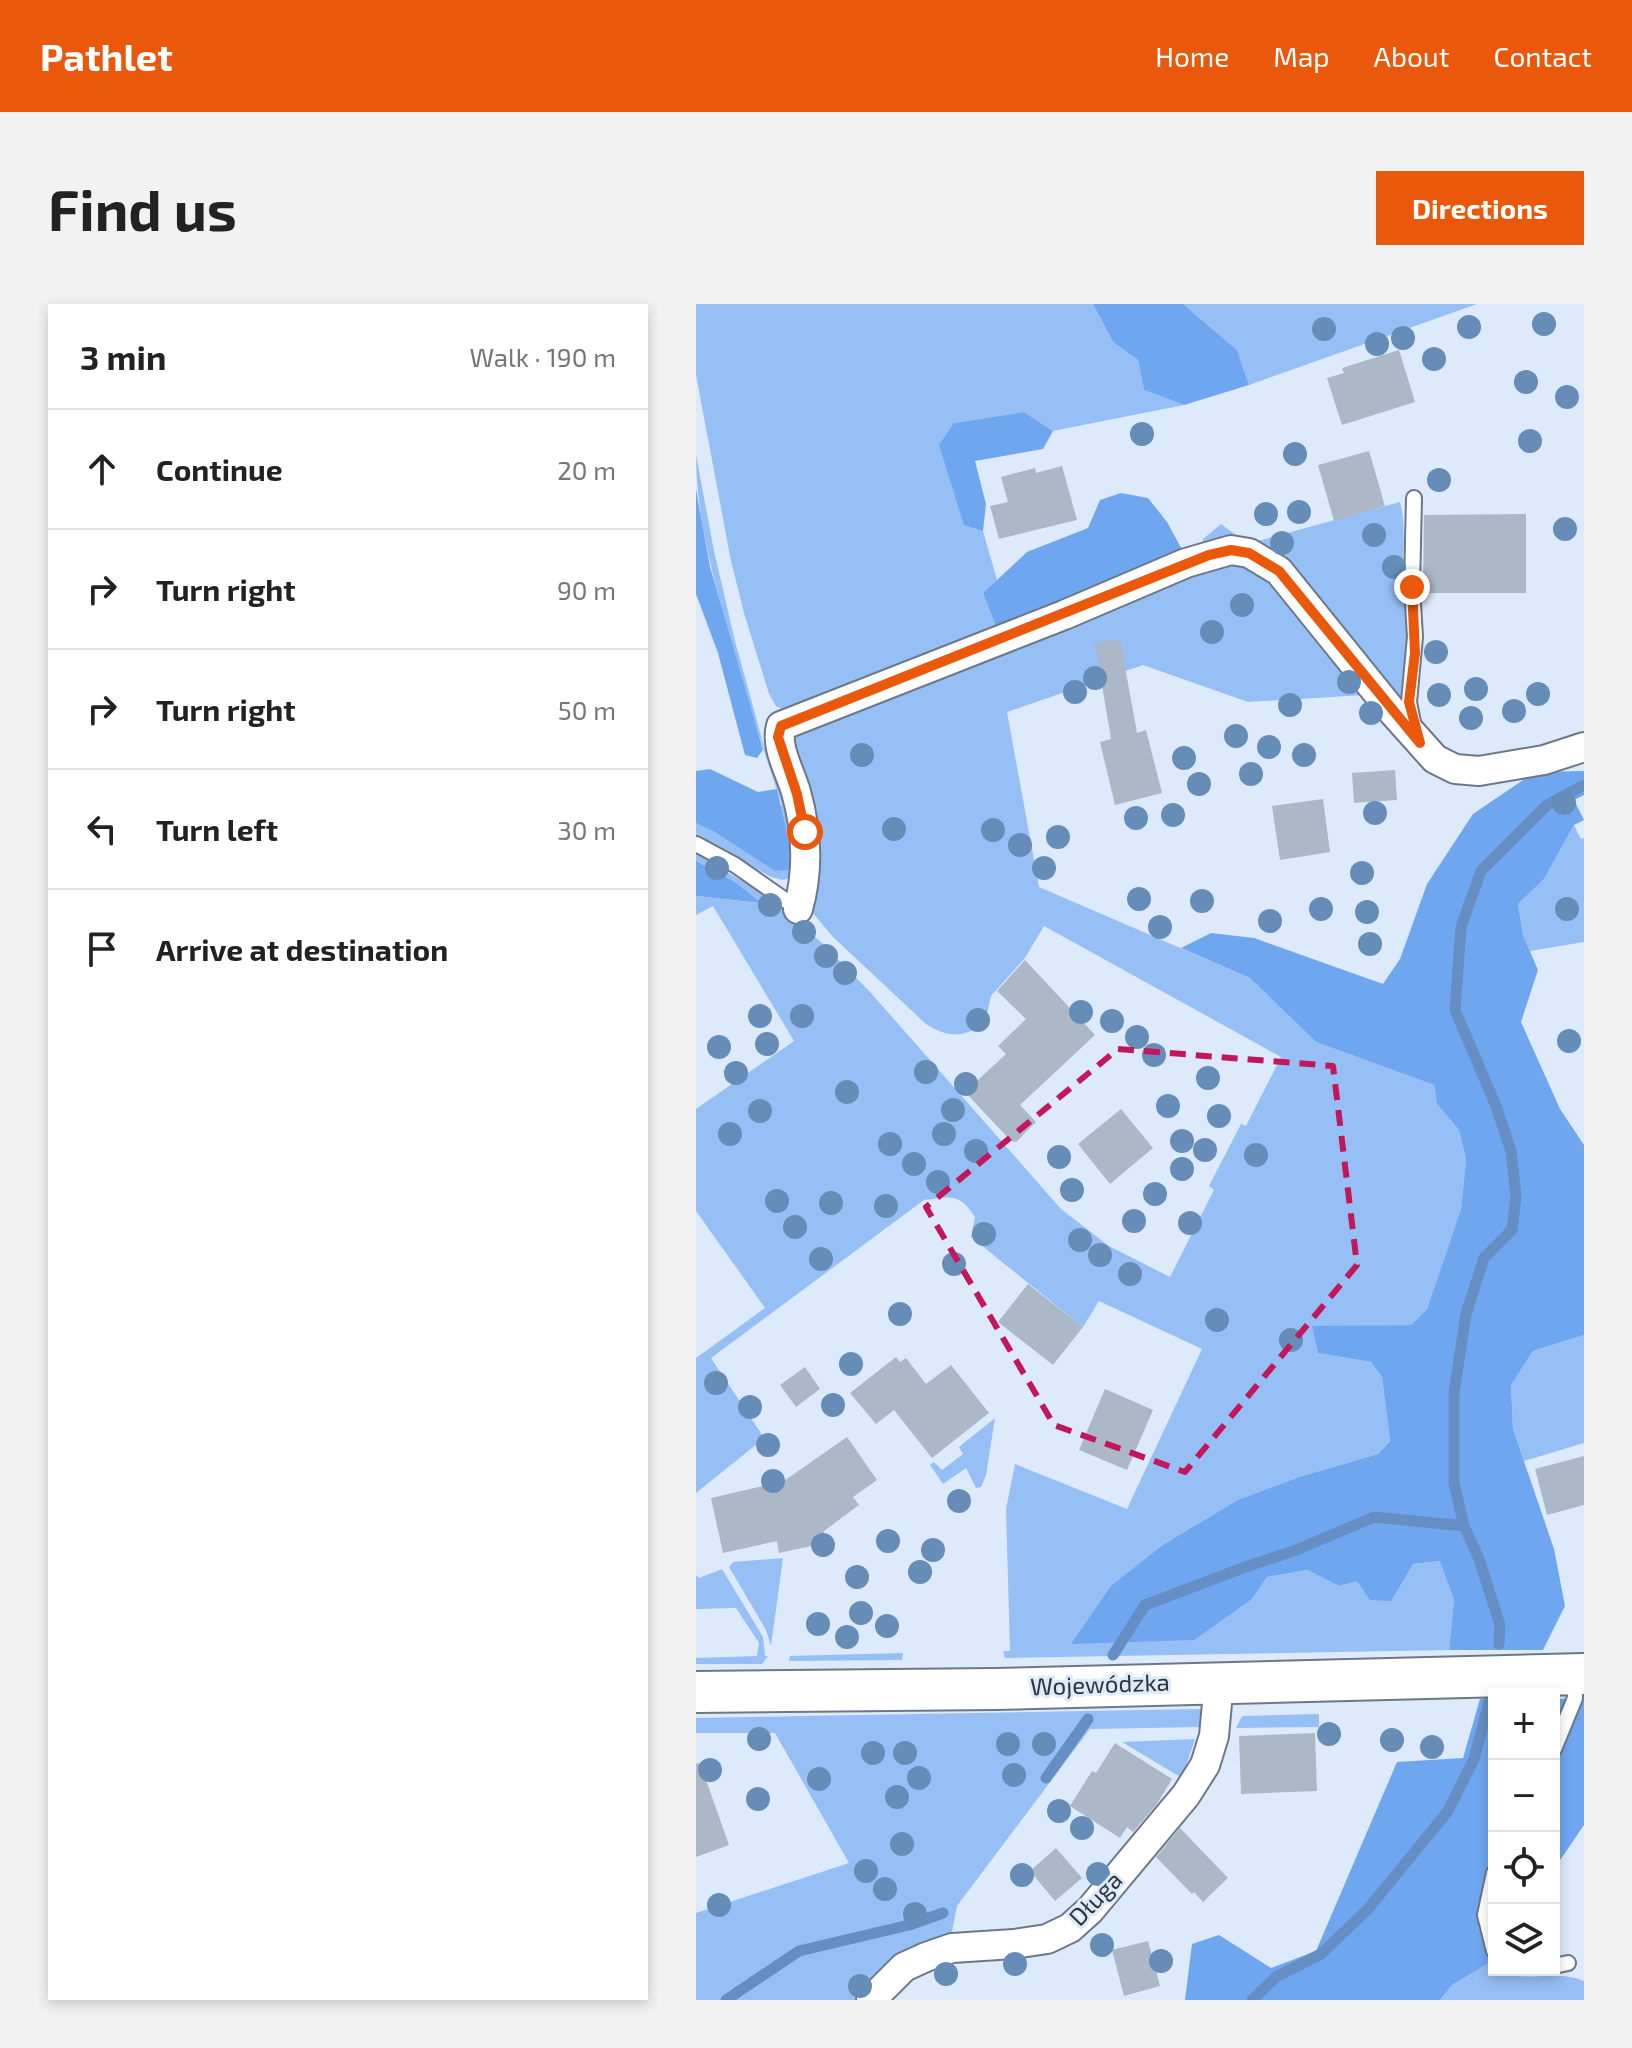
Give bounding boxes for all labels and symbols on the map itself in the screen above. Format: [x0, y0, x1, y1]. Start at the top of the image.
route end [1394, 569, 1430, 605]
route start [787, 814, 823, 850]
street label: Wojewódzka [1030, 1667, 1170, 1700]
street label: Długa [1062, 1865, 1128, 1931]

